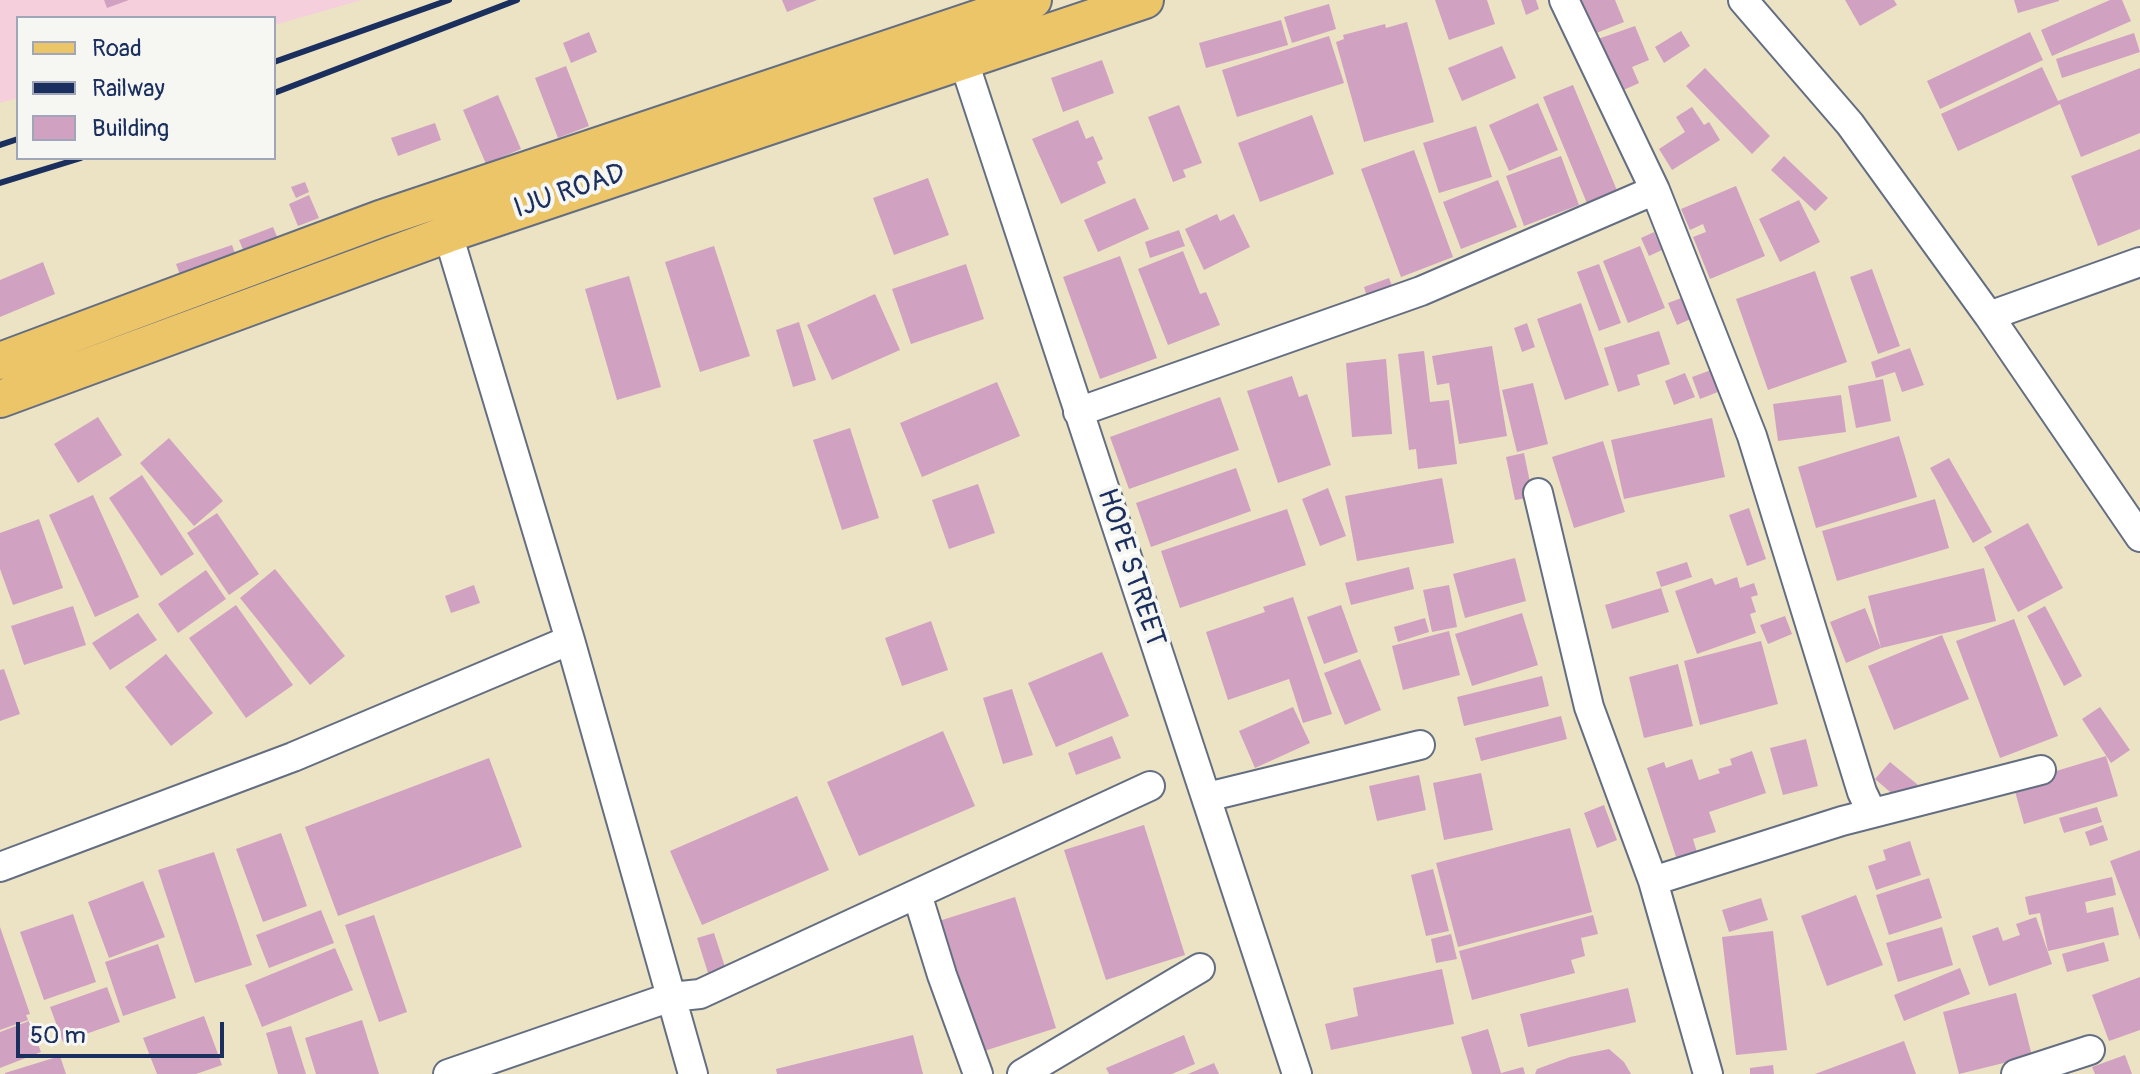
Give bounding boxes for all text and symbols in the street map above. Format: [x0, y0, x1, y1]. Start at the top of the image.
legend [16, 16, 276, 160]
text: Road [92, 34, 142, 63]
text: Railway [92, 74, 165, 103]
text: Building [92, 114, 169, 143]
street label: IJU ROAD [510, 157, 630, 227]
street label: HOPE STREET [1089, 485, 1171, 651]
scale bar [20, 1006, 228, 1056]
text: 50 m [30, 1021, 86, 1050]

